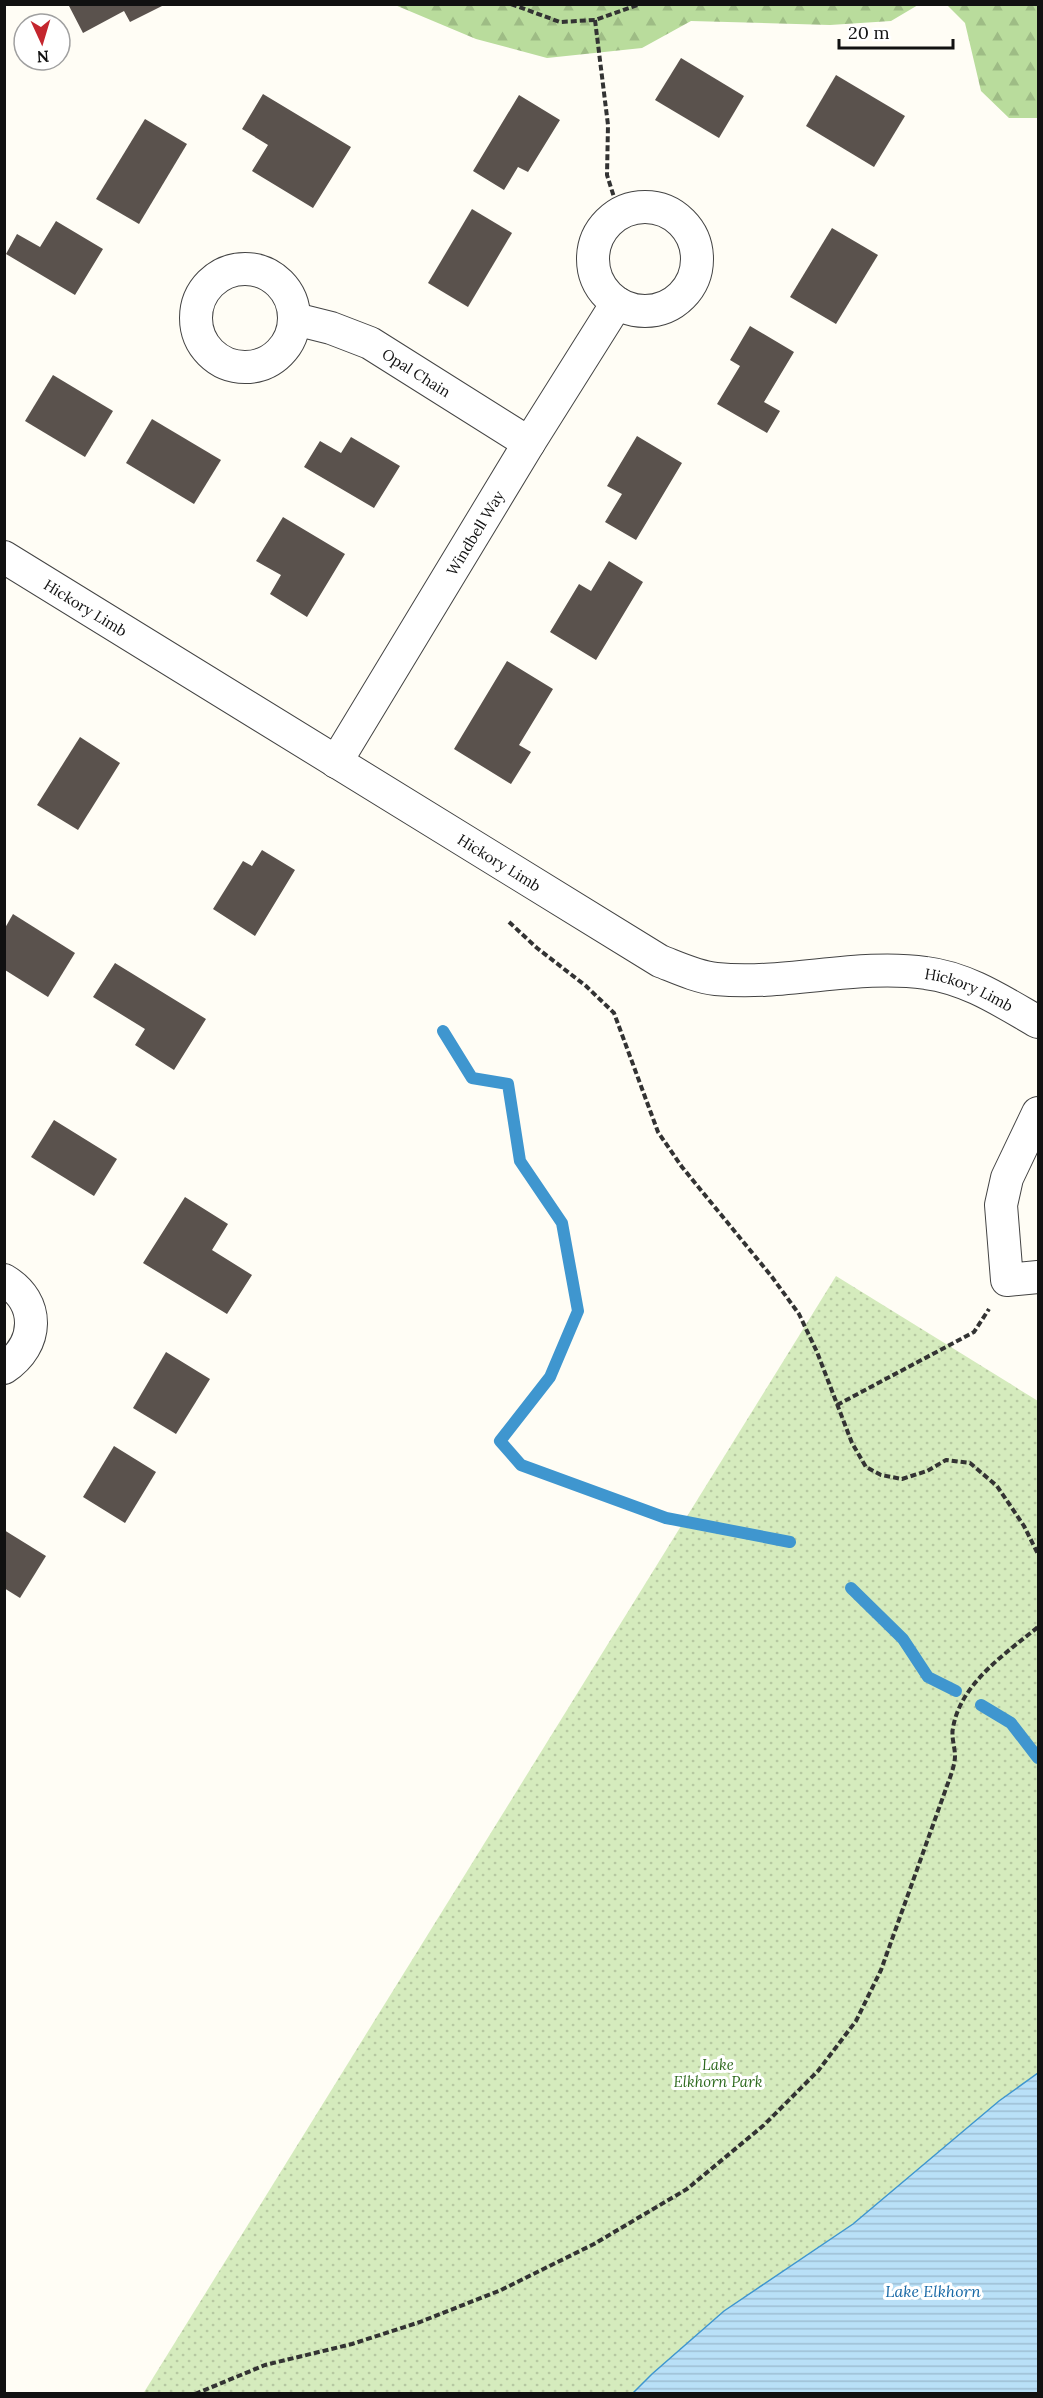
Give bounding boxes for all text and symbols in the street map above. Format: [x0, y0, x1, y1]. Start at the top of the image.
north arrow [12, 12, 72, 72]
scale bar [839, 12, 953, 50]
text: 20 m [848, 21, 890, 44]
text: N [36, 47, 50, 67]
street label: Opal Chain [379, 344, 454, 401]
street label: Windbell Way [442, 487, 508, 579]
street label: Hickory Limb [41, 575, 131, 640]
street label: Hickory Limb [454, 829, 545, 895]
street label: Hickory Limb [923, 963, 1017, 1015]
park label: Lake Elkhorn Park [673, 2055, 763, 2091]
water label: Lake Elkhorn [885, 2281, 981, 2301]

